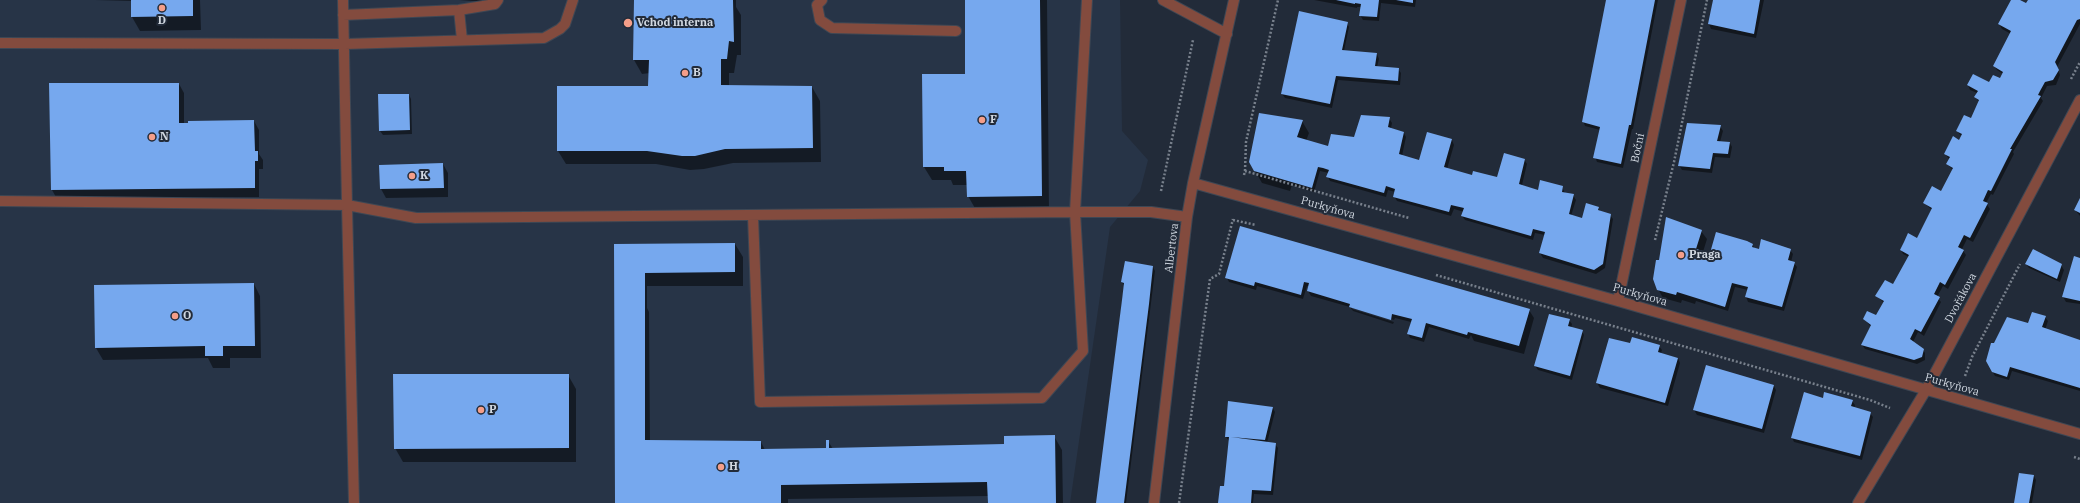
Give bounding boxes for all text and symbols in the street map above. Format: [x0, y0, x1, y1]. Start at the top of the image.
marker: D [157, 3, 167, 13]
place label: D [158, 14, 166, 28]
place label: Vchod interna [637, 16, 713, 30]
marker: Vchod interna [622, 17, 634, 29]
place label: B [693, 66, 701, 80]
marker: B [680, 68, 690, 78]
place label: F [990, 113, 997, 127]
marker: F [977, 115, 987, 125]
place label: N [160, 130, 169, 144]
marker: N [147, 132, 157, 142]
street label: Boční [1628, 132, 1648, 164]
place label: K [420, 169, 428, 183]
marker: K [407, 171, 417, 181]
street label: Purkyňova [1299, 194, 1357, 222]
street label: Albertova [1162, 222, 1182, 274]
place label: Praga [1689, 248, 1721, 262]
marker: Praga [1676, 250, 1686, 260]
street label: Dvořákova [1942, 271, 1980, 325]
street label: Purkyňova [1611, 281, 1669, 309]
place label: O [183, 309, 191, 323]
marker: O [170, 311, 180, 321]
street label: Purkyňova [1923, 371, 1981, 399]
place label: P [489, 403, 496, 417]
marker: P [476, 405, 486, 415]
place label: H [729, 460, 738, 474]
marker: H [716, 462, 726, 472]

